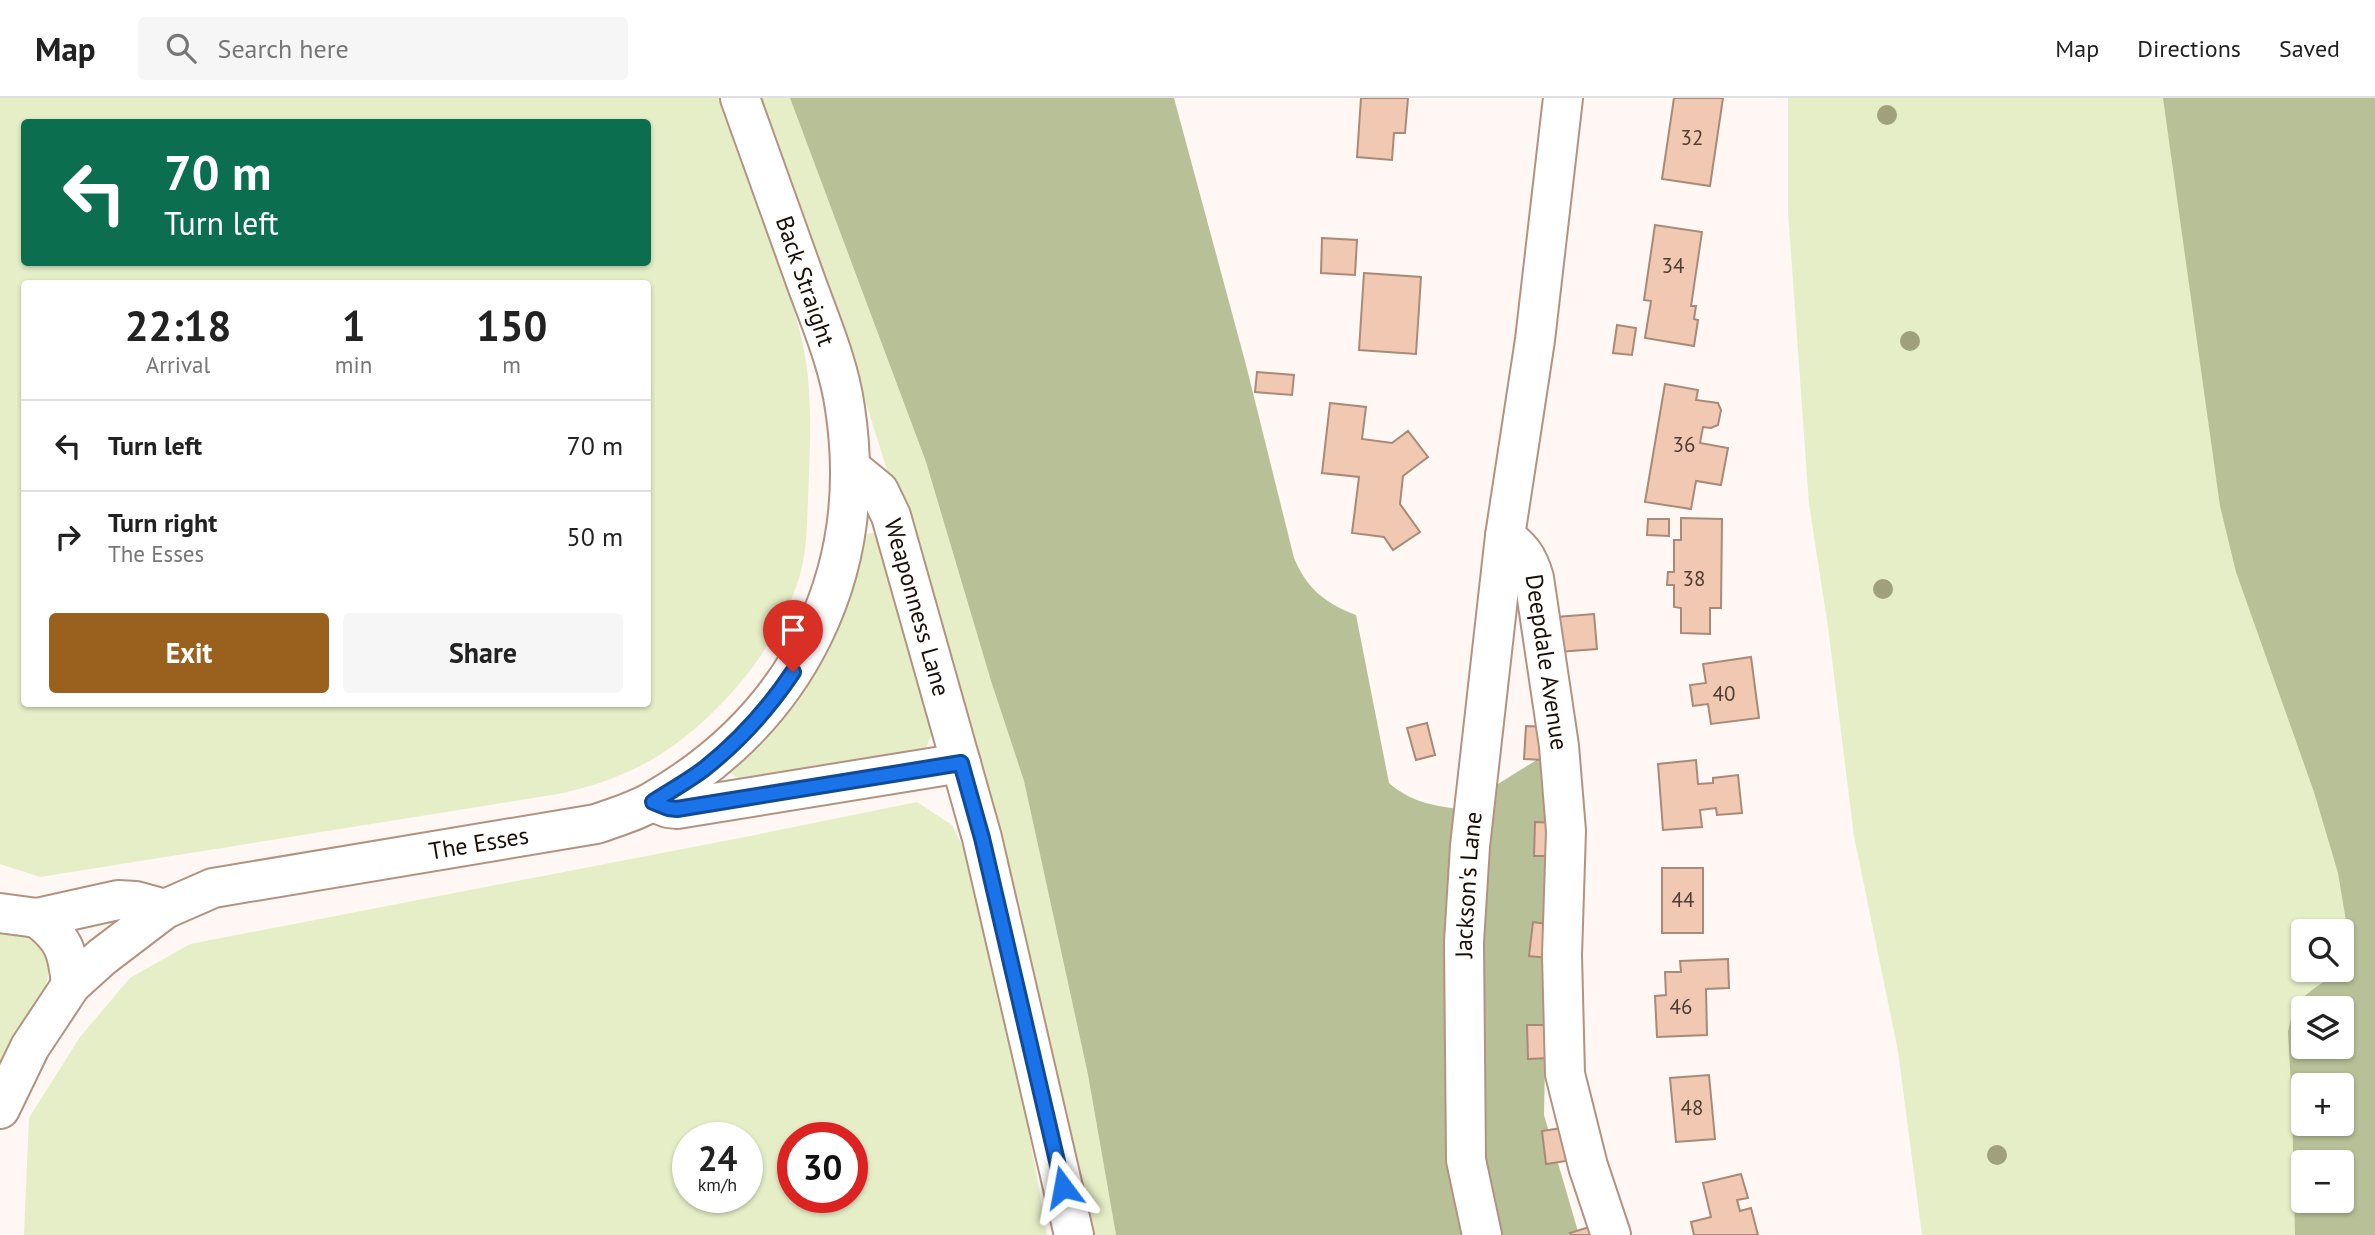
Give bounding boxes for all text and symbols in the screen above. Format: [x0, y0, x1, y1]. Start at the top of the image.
search box [138, 17, 628, 80]
text: Map [35, 27, 96, 70]
icon: search [162, 29, 200, 67]
text: Search here [218, 32, 349, 65]
text: Map [2055, 33, 2099, 64]
text: Directions [2137, 33, 2241, 64]
text: Saved [2279, 33, 2340, 64]
house number: 32 [1681, 124, 1703, 151]
text: 70 m [164, 140, 271, 204]
icon: left [49, 147, 140, 238]
text: Turn left [164, 202, 279, 244]
street label: Back Straight [769, 212, 842, 350]
house number: 34 [1662, 252, 1684, 279]
text: 22:18 [125, 298, 231, 353]
text: 1 [342, 298, 365, 353]
text: 150 [476, 298, 547, 353]
text: Arrival [146, 350, 210, 379]
text: min [335, 350, 372, 379]
text: m [502, 350, 521, 379]
icon: left [49, 427, 87, 465]
text: Turn left [108, 429, 202, 462]
text: 70 m [567, 429, 623, 462]
house number: 36 [1673, 431, 1695, 458]
text: Turn right [108, 506, 217, 539]
street label: Weaponness Lane [878, 515, 957, 700]
icon: right [49, 518, 87, 556]
text: 50 m [567, 520, 623, 553]
text: The Esses [108, 539, 204, 568]
house number: 38 [1683, 565, 1705, 592]
street label: Deepdale Avenue [1519, 572, 1575, 752]
pin [763, 600, 823, 672]
icon: arrive [774, 611, 812, 649]
button: Exit [49, 613, 329, 693]
button: Share [343, 613, 623, 693]
house number: 40 [1713, 680, 1735, 707]
street label: Jackson's Lane [1448, 810, 1489, 959]
street label: The Esses [427, 820, 531, 867]
house number: 44 [1672, 886, 1694, 913]
map controls [2291, 919, 2354, 1213]
button: search [2291, 919, 2354, 982]
house number: 46 [1670, 993, 1692, 1020]
button: layers [2291, 996, 2354, 1059]
button: + [2291, 1073, 2354, 1136]
house number: 48 [1681, 1094, 1703, 1121]
speed limit sign: 30 [777, 1122, 868, 1213]
text: 24 [698, 1135, 737, 1181]
position arrow [1026, 1150, 1100, 1224]
button: − [2291, 1150, 2354, 1213]
text: km/h [698, 1173, 737, 1196]

